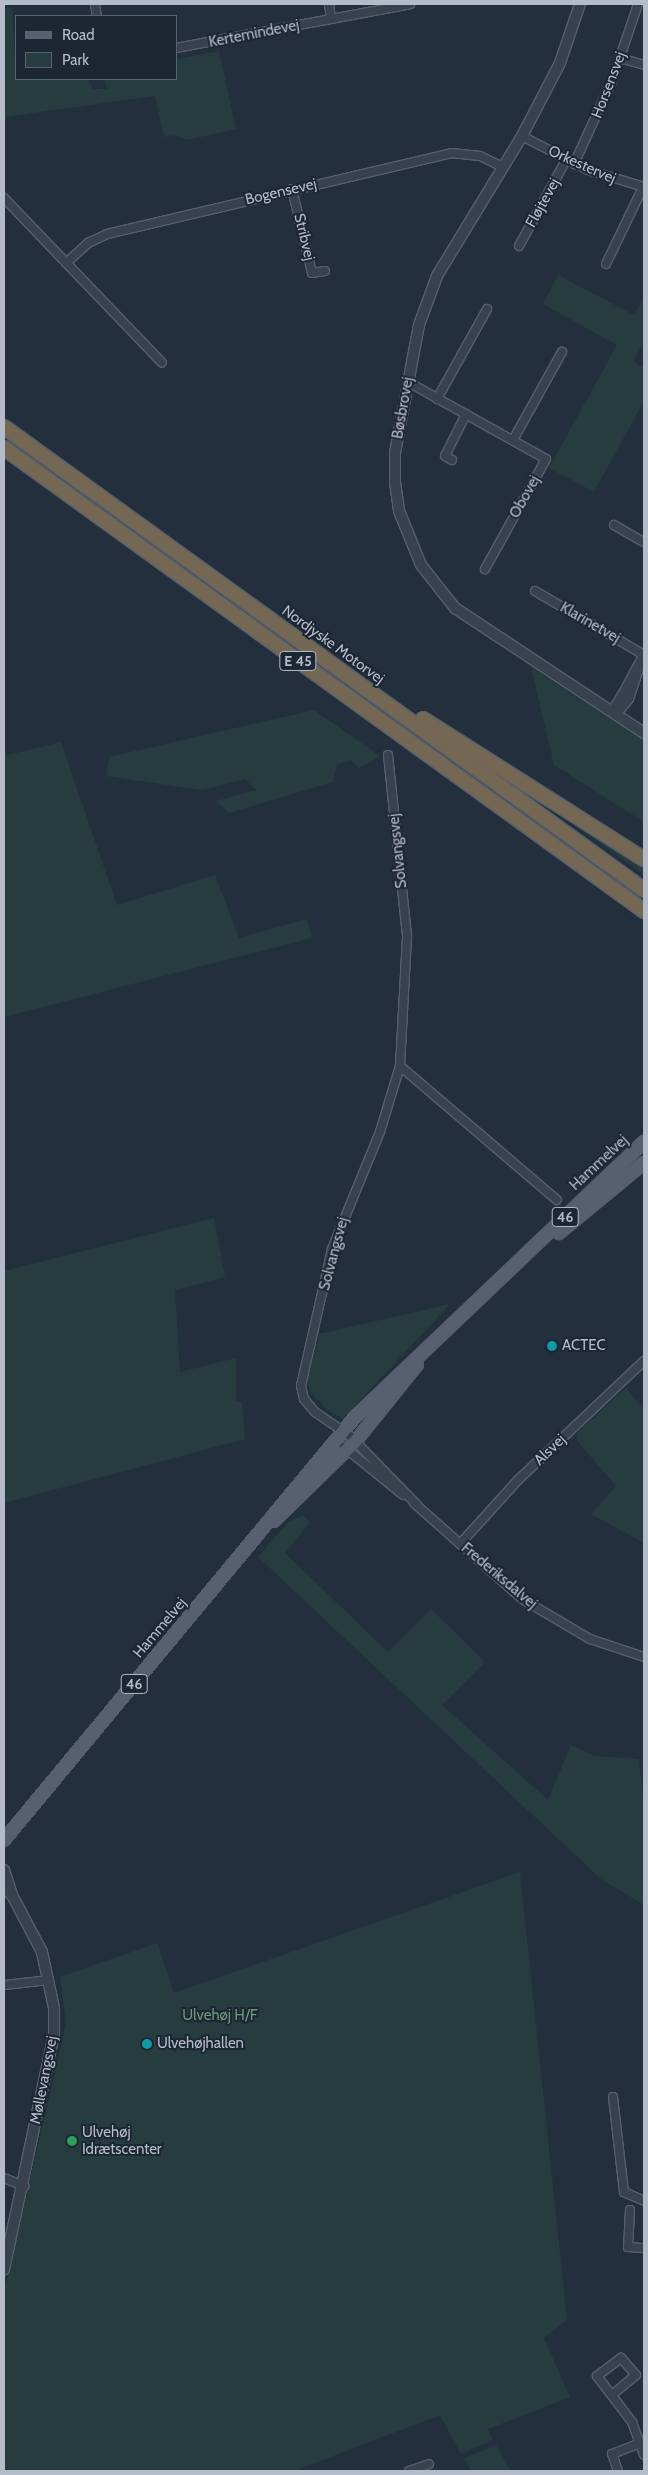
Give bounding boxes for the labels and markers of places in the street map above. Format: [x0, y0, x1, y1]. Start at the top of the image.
place label: ACTEC [562, 1337, 606, 1355]
marker: ACTEC [546, 1340, 558, 1352]
place label: Ulvehøjhallen [157, 2035, 244, 2053]
marker: Ulvehøjhallen [141, 2038, 153, 2050]
place label: Ulvehøj Idrætscenter [82, 2123, 162, 2158]
marker: Ulvehøj Idrætscenter [66, 2135, 78, 2147]

